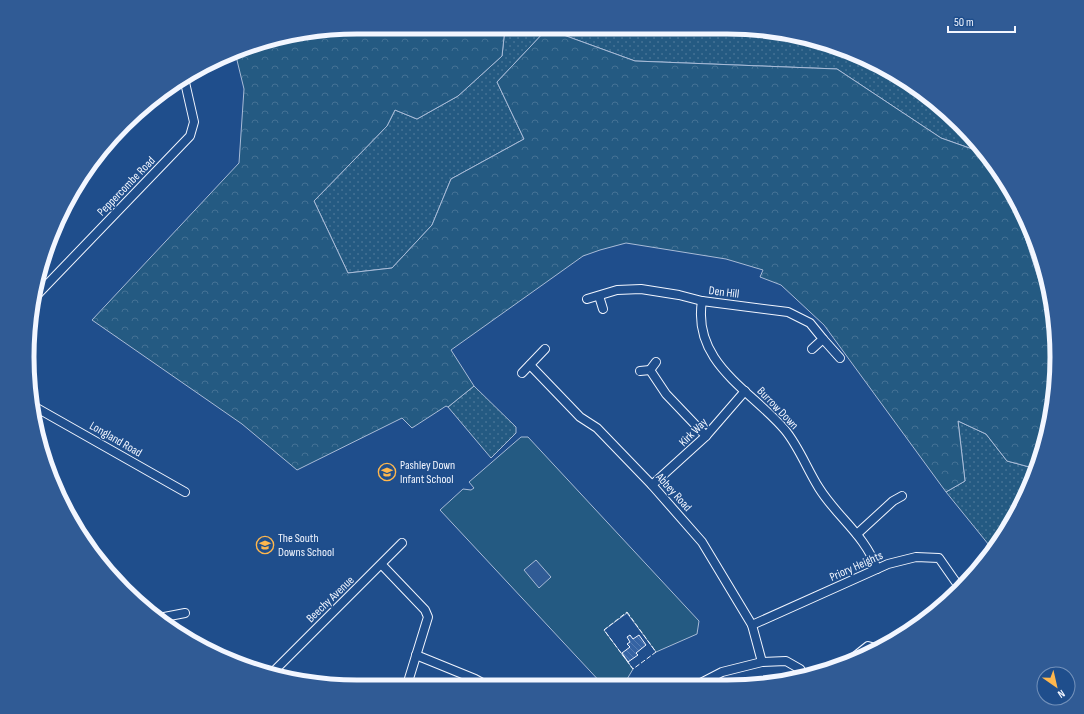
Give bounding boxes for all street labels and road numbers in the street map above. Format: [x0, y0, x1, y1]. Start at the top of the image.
street label: Peppercombe Road [94, 153, 159, 219]
street label: Den Hill [708, 283, 740, 302]
street label: Burrow Down [754, 384, 802, 433]
street label: Kirk Way [676, 415, 711, 450]
street label: Longland Road [87, 418, 145, 460]
street label: Abbey Road [652, 469, 695, 515]
street label: Priory Heights [827, 548, 885, 585]
street label: Beechy Avenue [303, 573, 358, 626]

